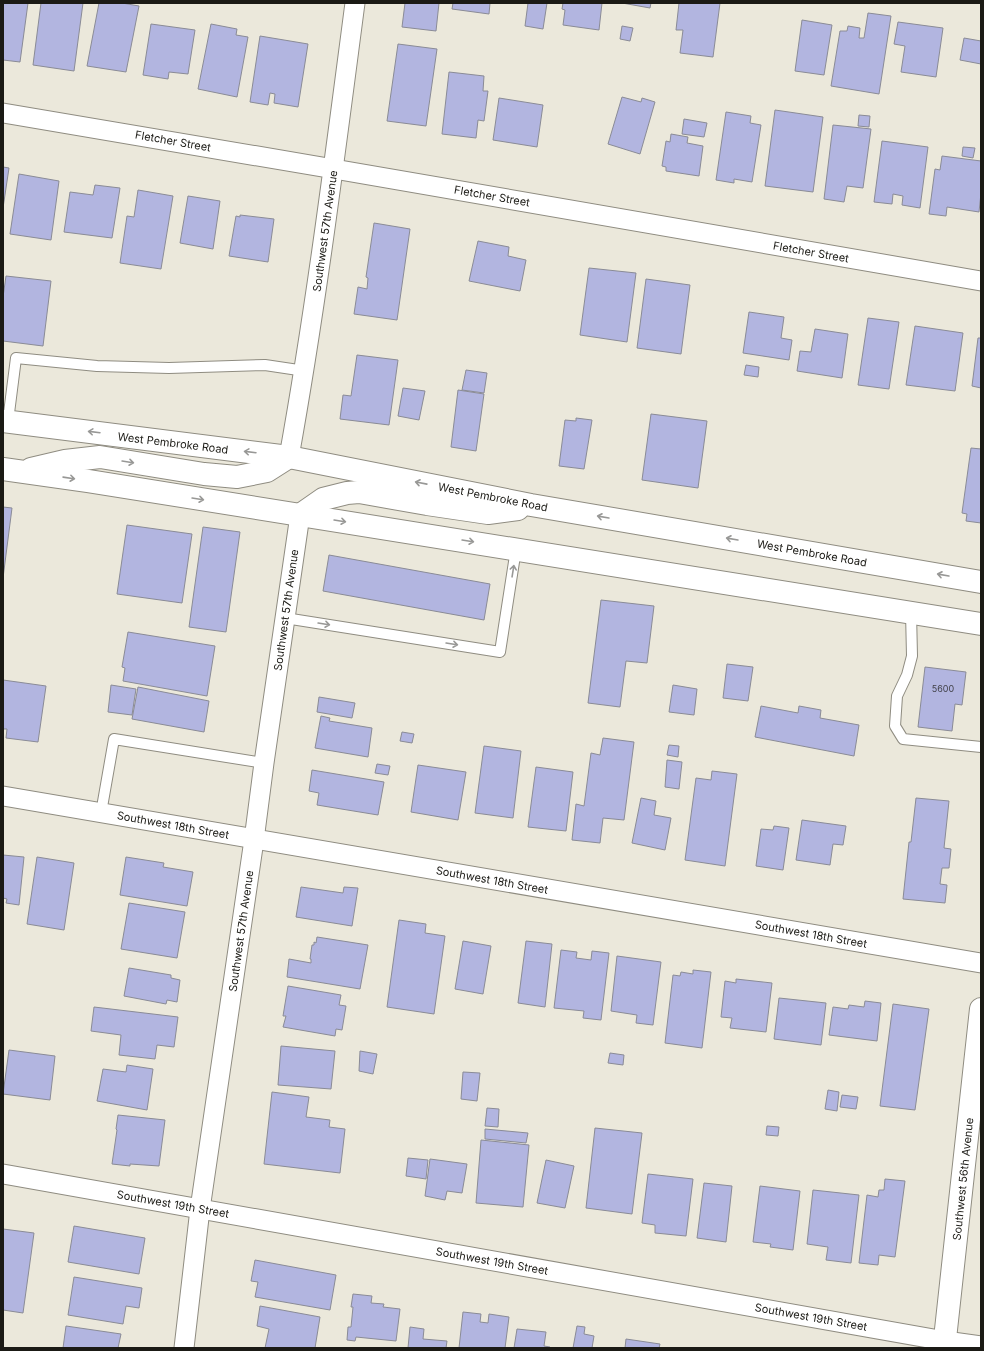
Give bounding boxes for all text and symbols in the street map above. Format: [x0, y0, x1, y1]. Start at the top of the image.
street label: Fletcher Street [134, 127, 212, 155]
street label: Southwest 57th Avenue [310, 169, 340, 293]
street label: Fletcher Street [453, 182, 531, 210]
street label: Fletcher Street [772, 238, 850, 266]
one-way arrow [88, 429, 101, 436]
street label: West Pembroke Road [117, 429, 229, 457]
one-way arrow [244, 449, 257, 456]
one-way arrow [121, 458, 134, 466]
one-way arrow [62, 474, 75, 482]
one-way arrow [414, 479, 427, 487]
street label: West Pembroke Road [437, 480, 549, 514]
one-way arrow [191, 495, 204, 503]
one-way arrow [597, 513, 610, 521]
one-way arrow [333, 517, 346, 525]
one-way arrow [726, 535, 739, 543]
street label: West Pembroke Road [756, 536, 868, 570]
one-way arrow [461, 538, 474, 546]
street label: Southwest 57th Avenue [271, 548, 301, 672]
one-way arrow [509, 565, 517, 578]
one-way arrow [936, 571, 949, 579]
one-way arrow [317, 620, 330, 628]
one-way arrow [445, 640, 458, 648]
house number: 5600 [932, 683, 955, 694]
street label: Southwest 18th Street [116, 808, 230, 842]
street label: Southwest 18th Street [435, 863, 549, 897]
street label: Southwest 57th Avenue [226, 869, 256, 993]
street label: Southwest 18th Street [754, 917, 868, 951]
street label: Southwest 56th Avenue [950, 1117, 976, 1241]
street label: Southwest 19th Street [116, 1187, 231, 1221]
street label: Southwest 19th Street [435, 1244, 550, 1278]
street label: Southwest 19th Street [754, 1300, 869, 1334]

